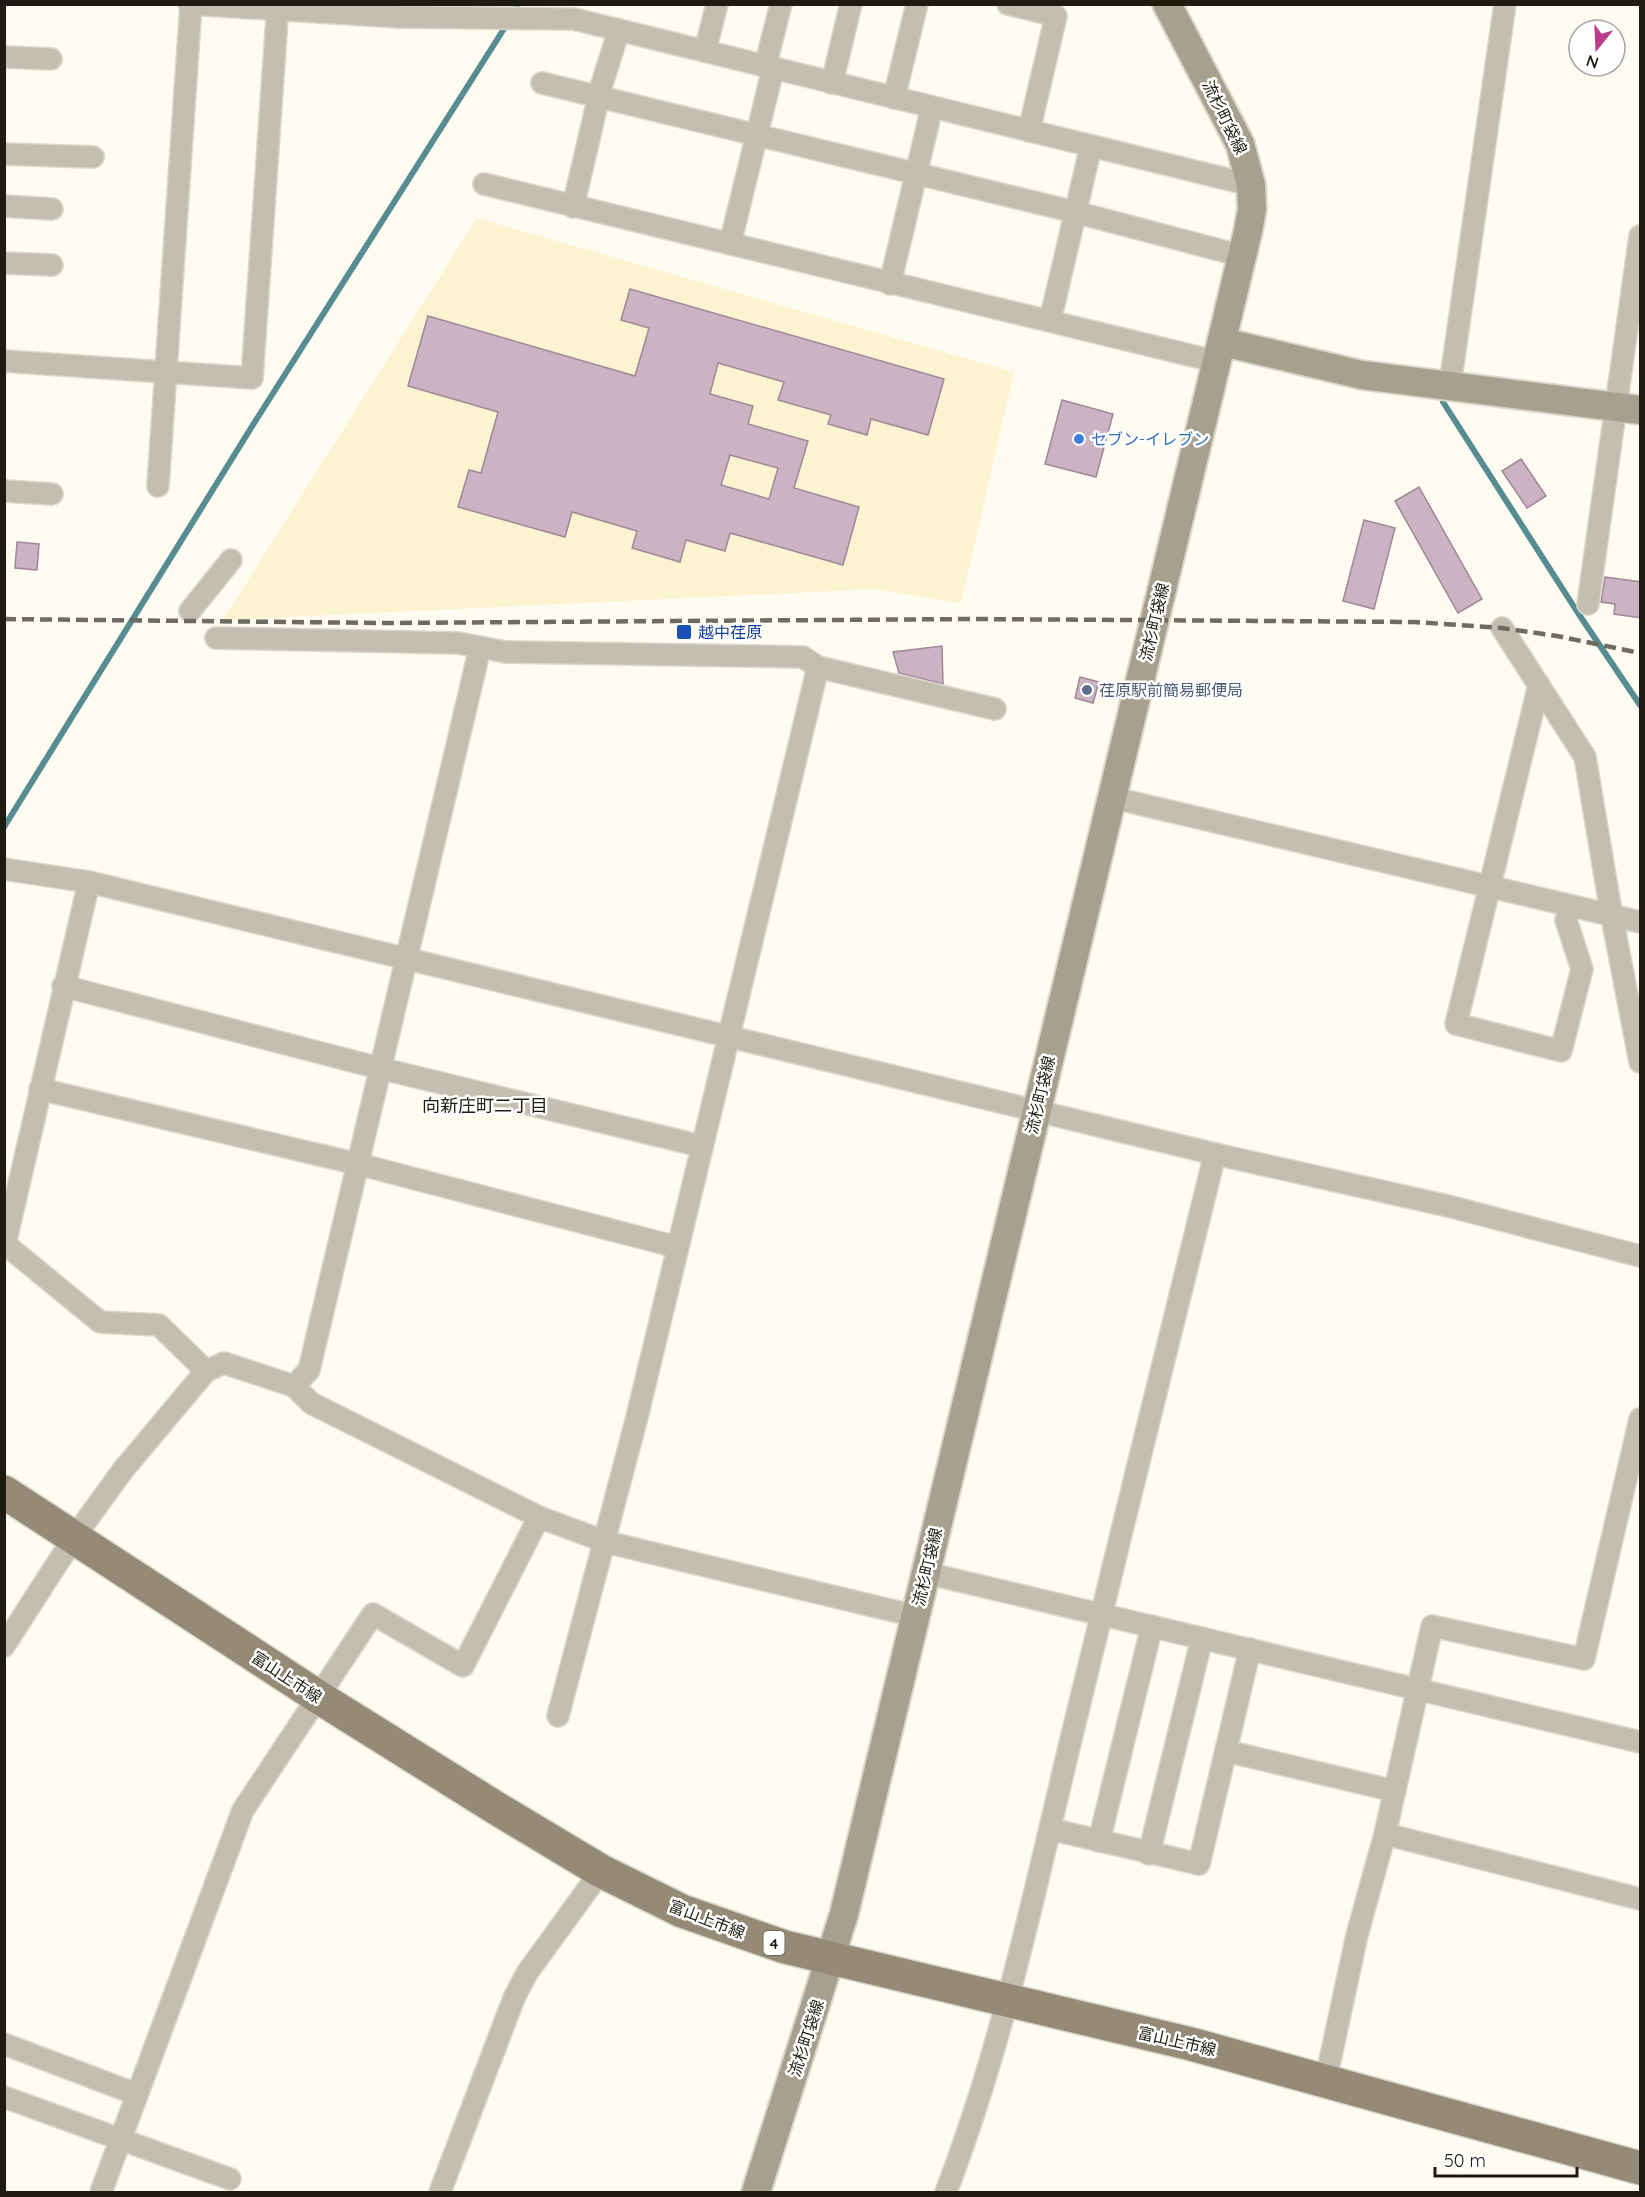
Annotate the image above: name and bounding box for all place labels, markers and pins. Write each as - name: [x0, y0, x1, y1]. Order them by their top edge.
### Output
- place label: セブン-イレブン: [1091, 429, 1209, 449]
- marker: セブン-イレブン: [1072, 432, 1086, 446]
- place label: 越中荏原: [698, 622, 762, 642]
- marker: 越中荏原: [675, 623, 693, 641]
- place label: 荏原駅前簡易郵便局: [1099, 680, 1243, 700]
- marker: 荏原駅前簡易郵便局: [1080, 683, 1094, 697]

